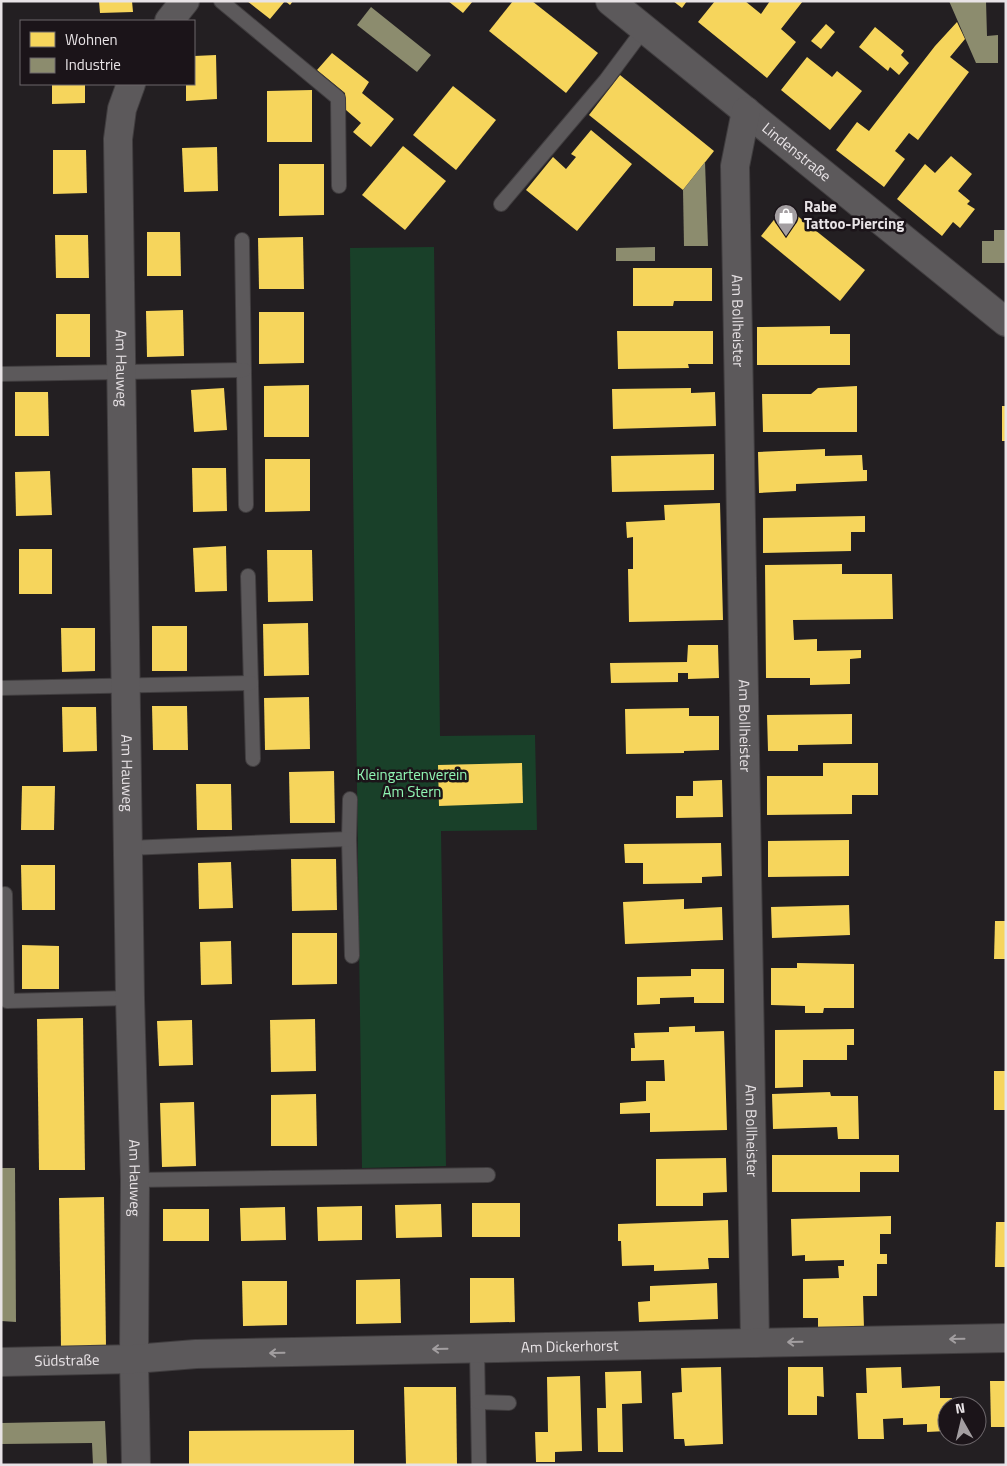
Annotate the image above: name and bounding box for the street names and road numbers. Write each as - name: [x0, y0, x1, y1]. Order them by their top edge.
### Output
- street label: Lindenstraße: [757, 117, 836, 187]
- street label: Am Bollheister: [726, 274, 750, 368]
- street label: Am Hauweg: [110, 329, 134, 407]
- street label: Am Bollheister: [733, 679, 757, 772]
- street label: Am Hauweg: [115, 734, 139, 812]
- street label: Am Bollheister: [740, 1084, 764, 1177]
- street label: Am Hauweg: [123, 1139, 147, 1217]
- street label: Am Dickerhorst: [521, 1334, 619, 1359]
- street label: Südstraße: [34, 1348, 100, 1372]

